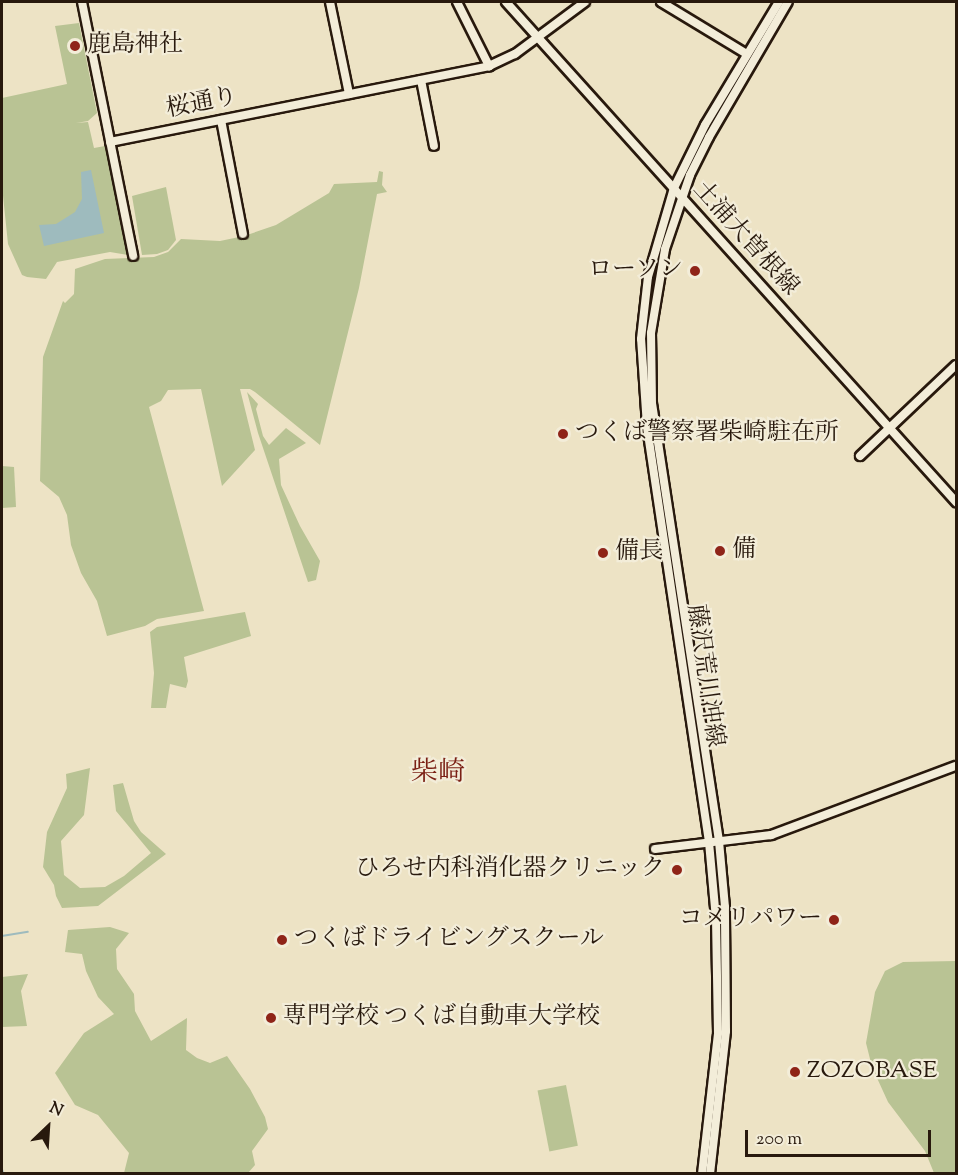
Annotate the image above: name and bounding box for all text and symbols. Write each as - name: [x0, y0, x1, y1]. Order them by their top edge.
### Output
- place label: 鹿島神社: [87, 32, 183, 60]
- marker: 鹿島神社: [68, 39, 82, 53]
- street label: 桜通り: [164, 83, 240, 125]
- street label: 土浦大曽根線: [686, 176, 804, 302]
- place label: ローソン: [587, 257, 683, 285]
- marker: ローソン: [688, 264, 702, 278]
- place label: つくば警察署柴崎駐在所: [575, 420, 839, 448]
- marker: つくば警察署柴崎駐在所: [556, 427, 570, 441]
- place label: 備: [732, 537, 756, 565]
- place label: 備長: [615, 539, 663, 567]
- marker: 備: [713, 544, 727, 558]
- marker: 備長: [596, 546, 610, 560]
- street label: 藤沢荒川沖線: [680, 603, 728, 749]
- district label: 柴崎: [411, 758, 465, 790]
- place label: ひろせ内科消化器クリニック: [353, 856, 665, 884]
- marker: ひろせ内科消化器クリニック: [670, 863, 684, 877]
- place label: コメリパワー: [678, 906, 822, 934]
- marker: コメリパワー: [827, 913, 841, 927]
- place label: つくばドライビングスクール: [294, 926, 606, 954]
- marker: つくばドライビングスクール: [275, 933, 289, 947]
- place label: 専門学校 つくば自動車大学校: [283, 1004, 600, 1032]
- marker: 専門学校 つくば自動車大学校: [264, 1011, 278, 1025]
- place label: ZOZOBASE: [807, 1058, 937, 1086]
- marker: ZOZOBASE: [788, 1065, 802, 1079]
- north arrow: [18, 1097, 78, 1157]
- text: N: [45, 1097, 66, 1123]
- scale bar: [748, 1118, 934, 1156]
- text: 200 m: [756, 1127, 802, 1153]

